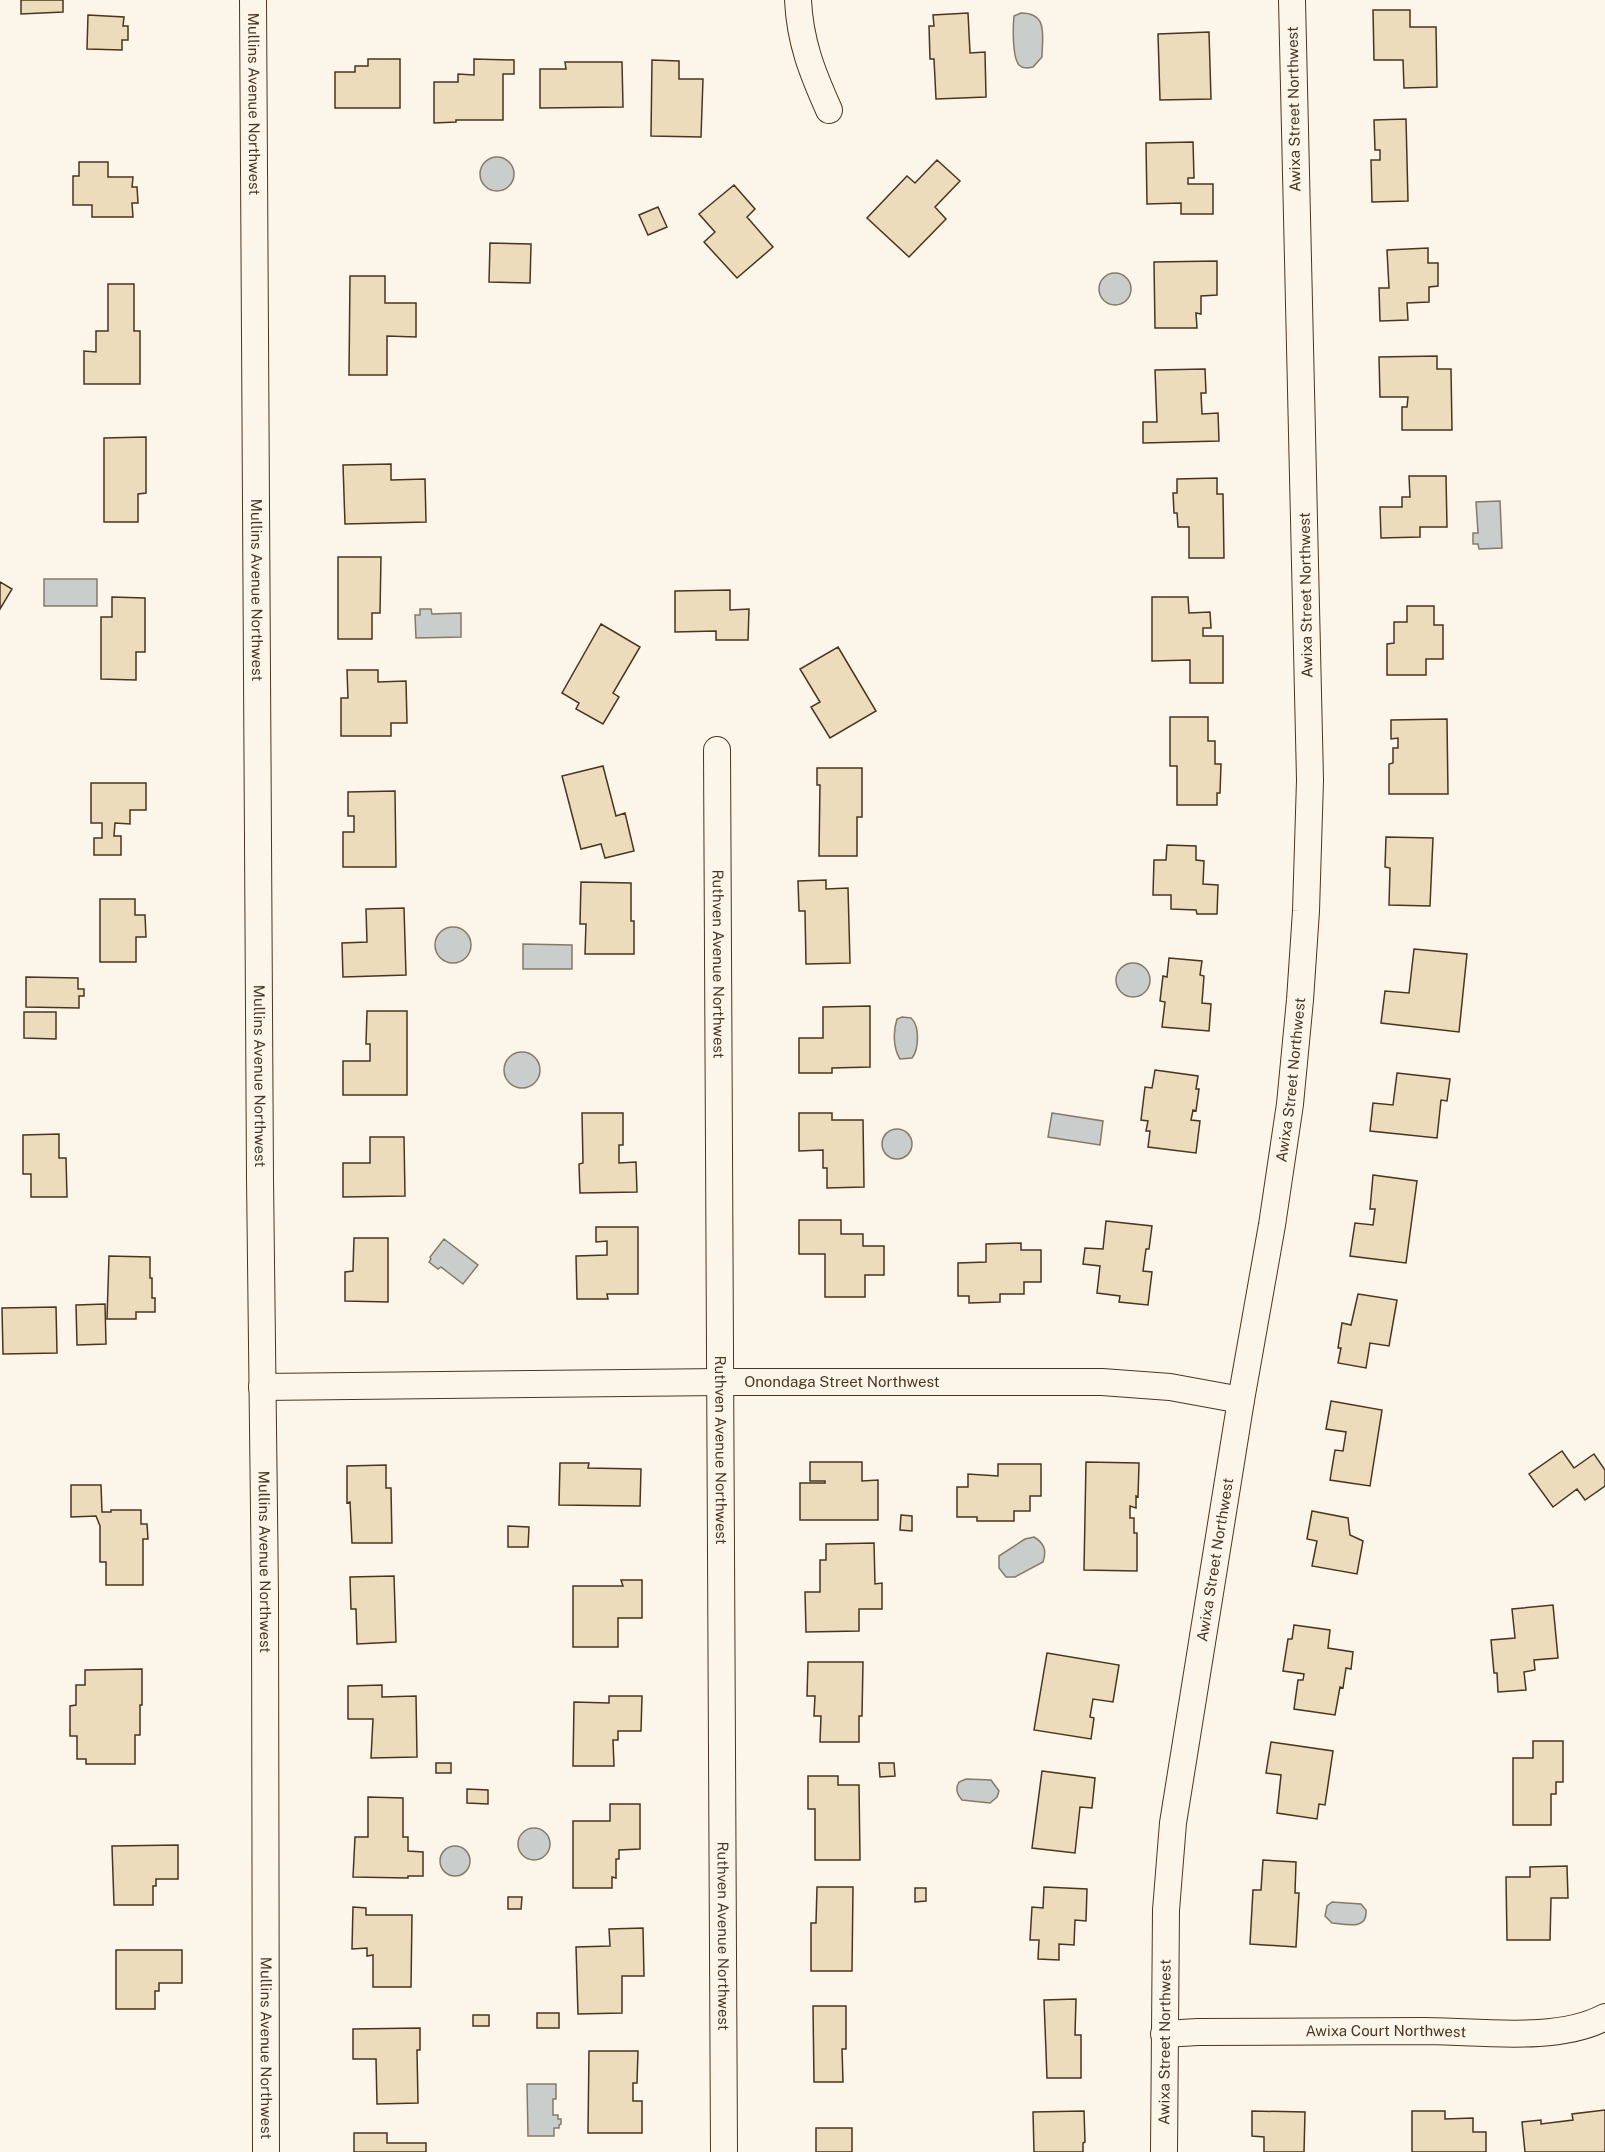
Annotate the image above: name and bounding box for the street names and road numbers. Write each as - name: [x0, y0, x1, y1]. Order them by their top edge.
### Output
- street label: Mullins Avenue Northwest: [245, 13, 263, 195]
- street label: Awixa Street Northwest: [1284, 26, 1303, 192]
- street label: Mullins Avenue Northwest: [248, 499, 266, 681]
- street label: Awixa Street Northwest: [1296, 512, 1315, 678]
- street label: Ruthven Avenue Northwest: [710, 869, 728, 1059]
- street label: Mullins Avenue Northwest: [251, 985, 269, 1167]
- street label: Awixa Street Northwest: [1272, 996, 1308, 1163]
- street label: Ruthven Avenue Northwest: [712, 1355, 730, 1545]
- street label: Onondaga Street Northwest: [744, 1373, 940, 1390]
- street label: Mullins Avenue Northwest: [256, 1471, 274, 1653]
- street label: Awixa Street Northwest: [1193, 1476, 1236, 1643]
- street label: Ruthven Avenue Northwest: [714, 1841, 732, 2031]
- street label: Mullins Avenue Northwest: [258, 1957, 275, 2139]
- street label: Awixa Street Northwest: [1155, 1959, 1174, 2125]
- street label: Awixa Court Northwest: [1305, 2022, 1467, 2040]

